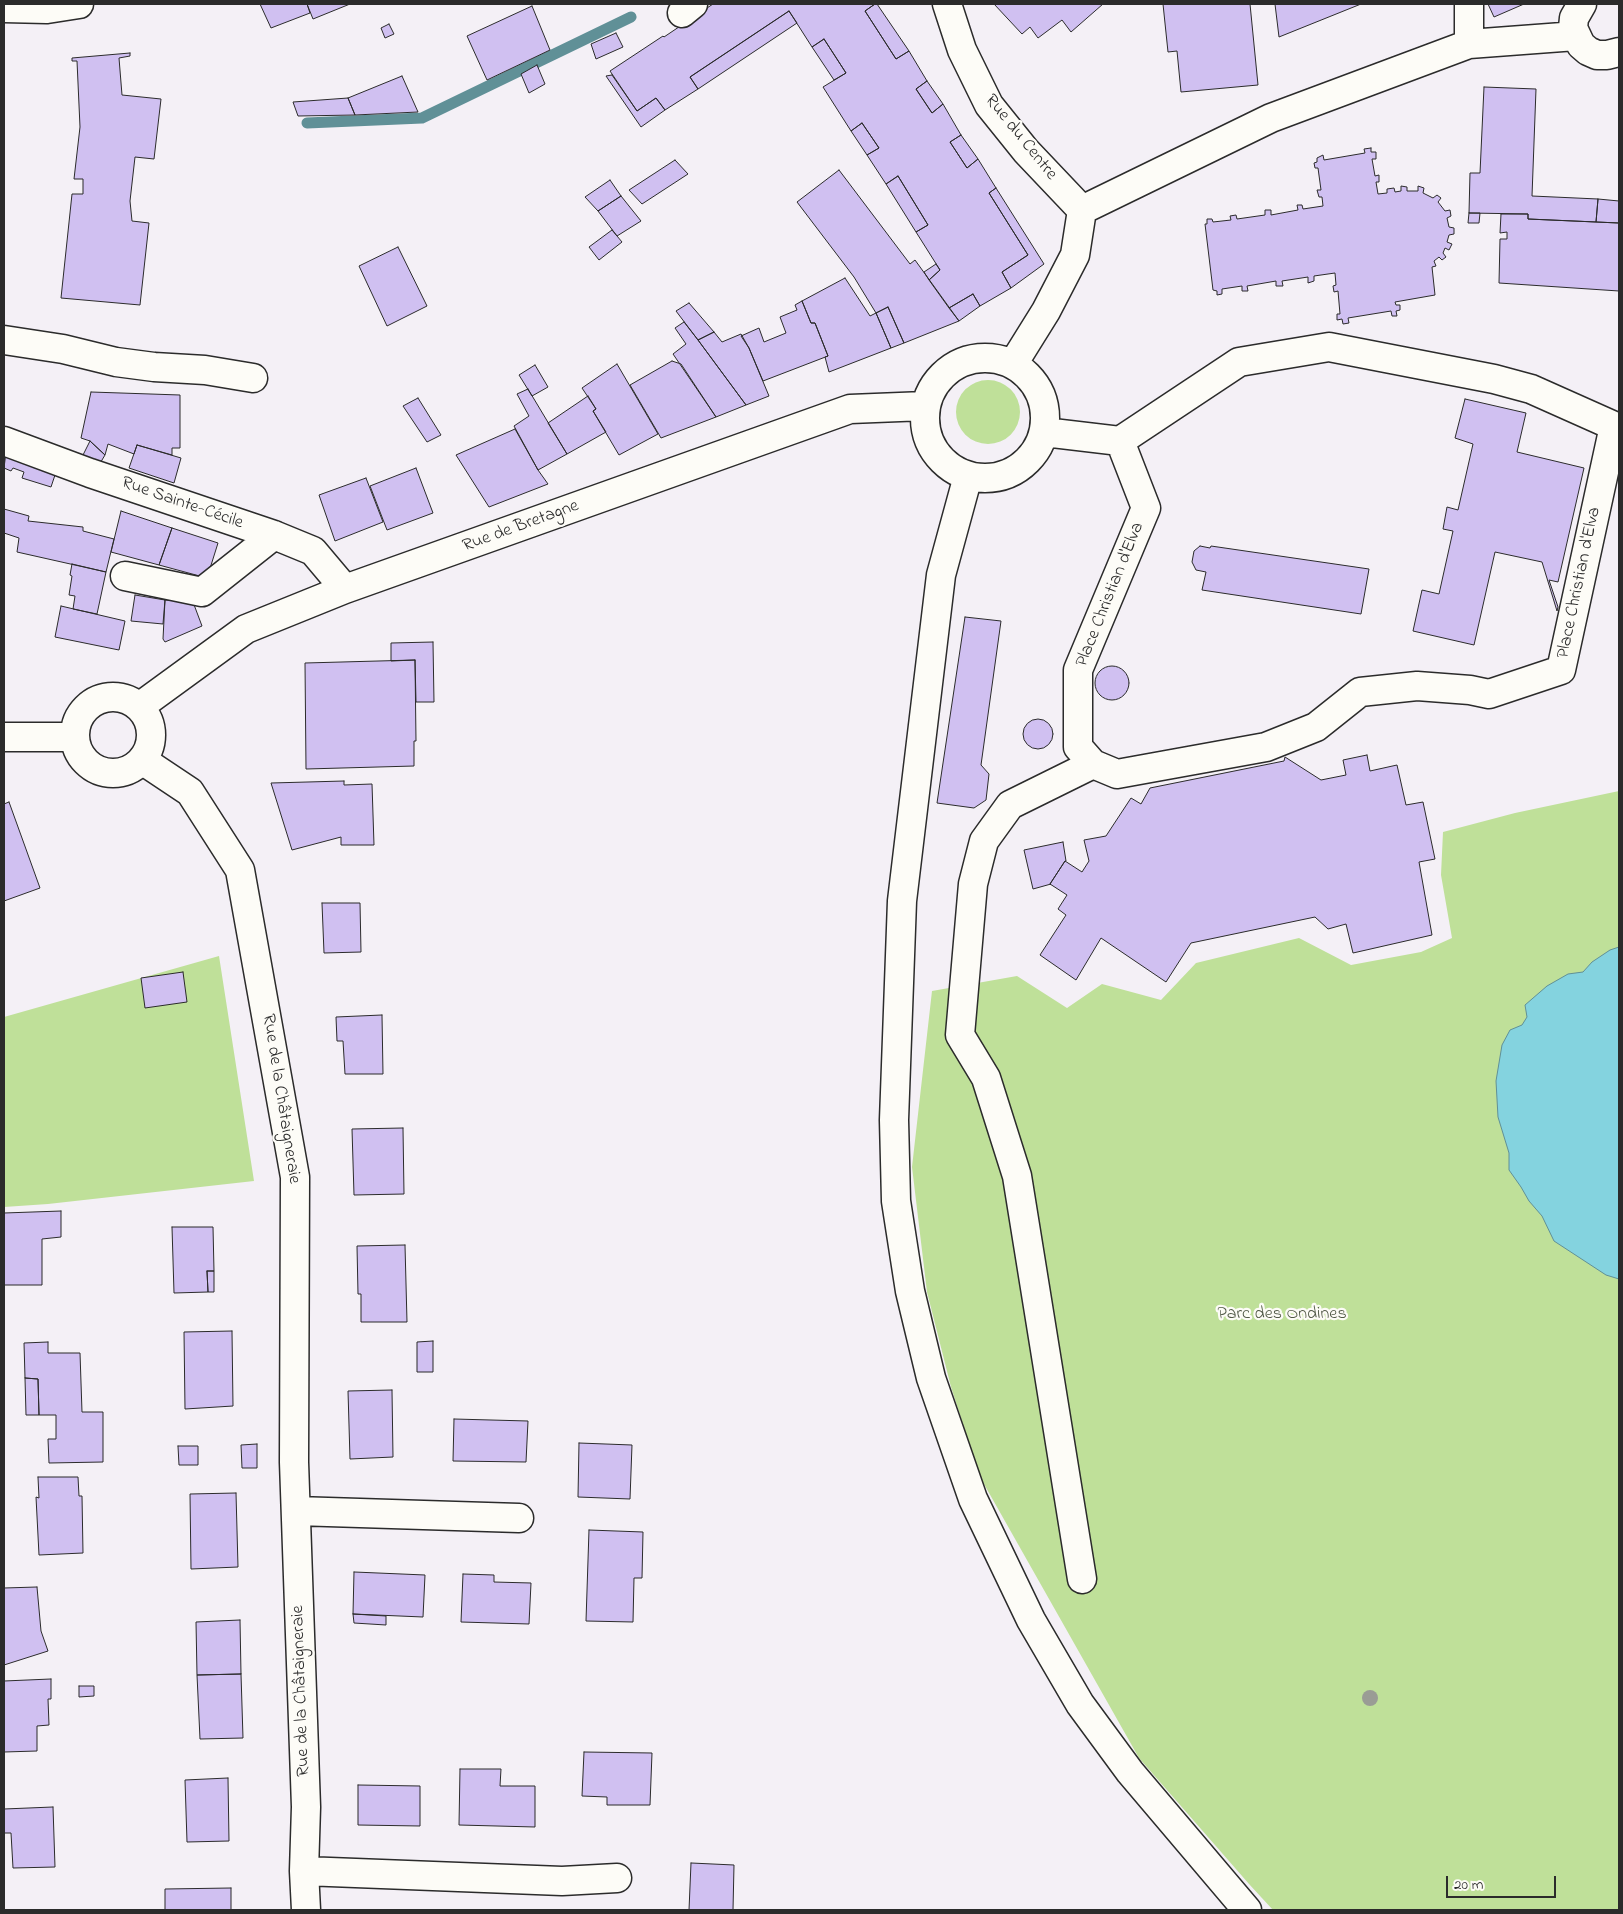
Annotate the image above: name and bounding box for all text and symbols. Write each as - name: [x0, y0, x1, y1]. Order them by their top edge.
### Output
- street label: Rue du Centre: [979, 91, 1061, 185]
- street label: Rue Sainte-Cécile: [118, 473, 246, 535]
- street label: Rue de Bretagne: [460, 496, 582, 558]
- street label: Place Christian d'Elva: [1553, 505, 1607, 661]
- street label: Place Christian d'Elva: [1072, 520, 1150, 670]
- street label: Rue de la Châtaigneraie: [256, 1013, 304, 1185]
- park label: Parc des Ondines: [1217, 1304, 1347, 1326]
- street label: Rue de la Châtaigneraie: [288, 1605, 316, 1777]
- scale bar: [1448, 1866, 1558, 1898]
- text: 20 m: [1454, 1874, 1483, 1896]

